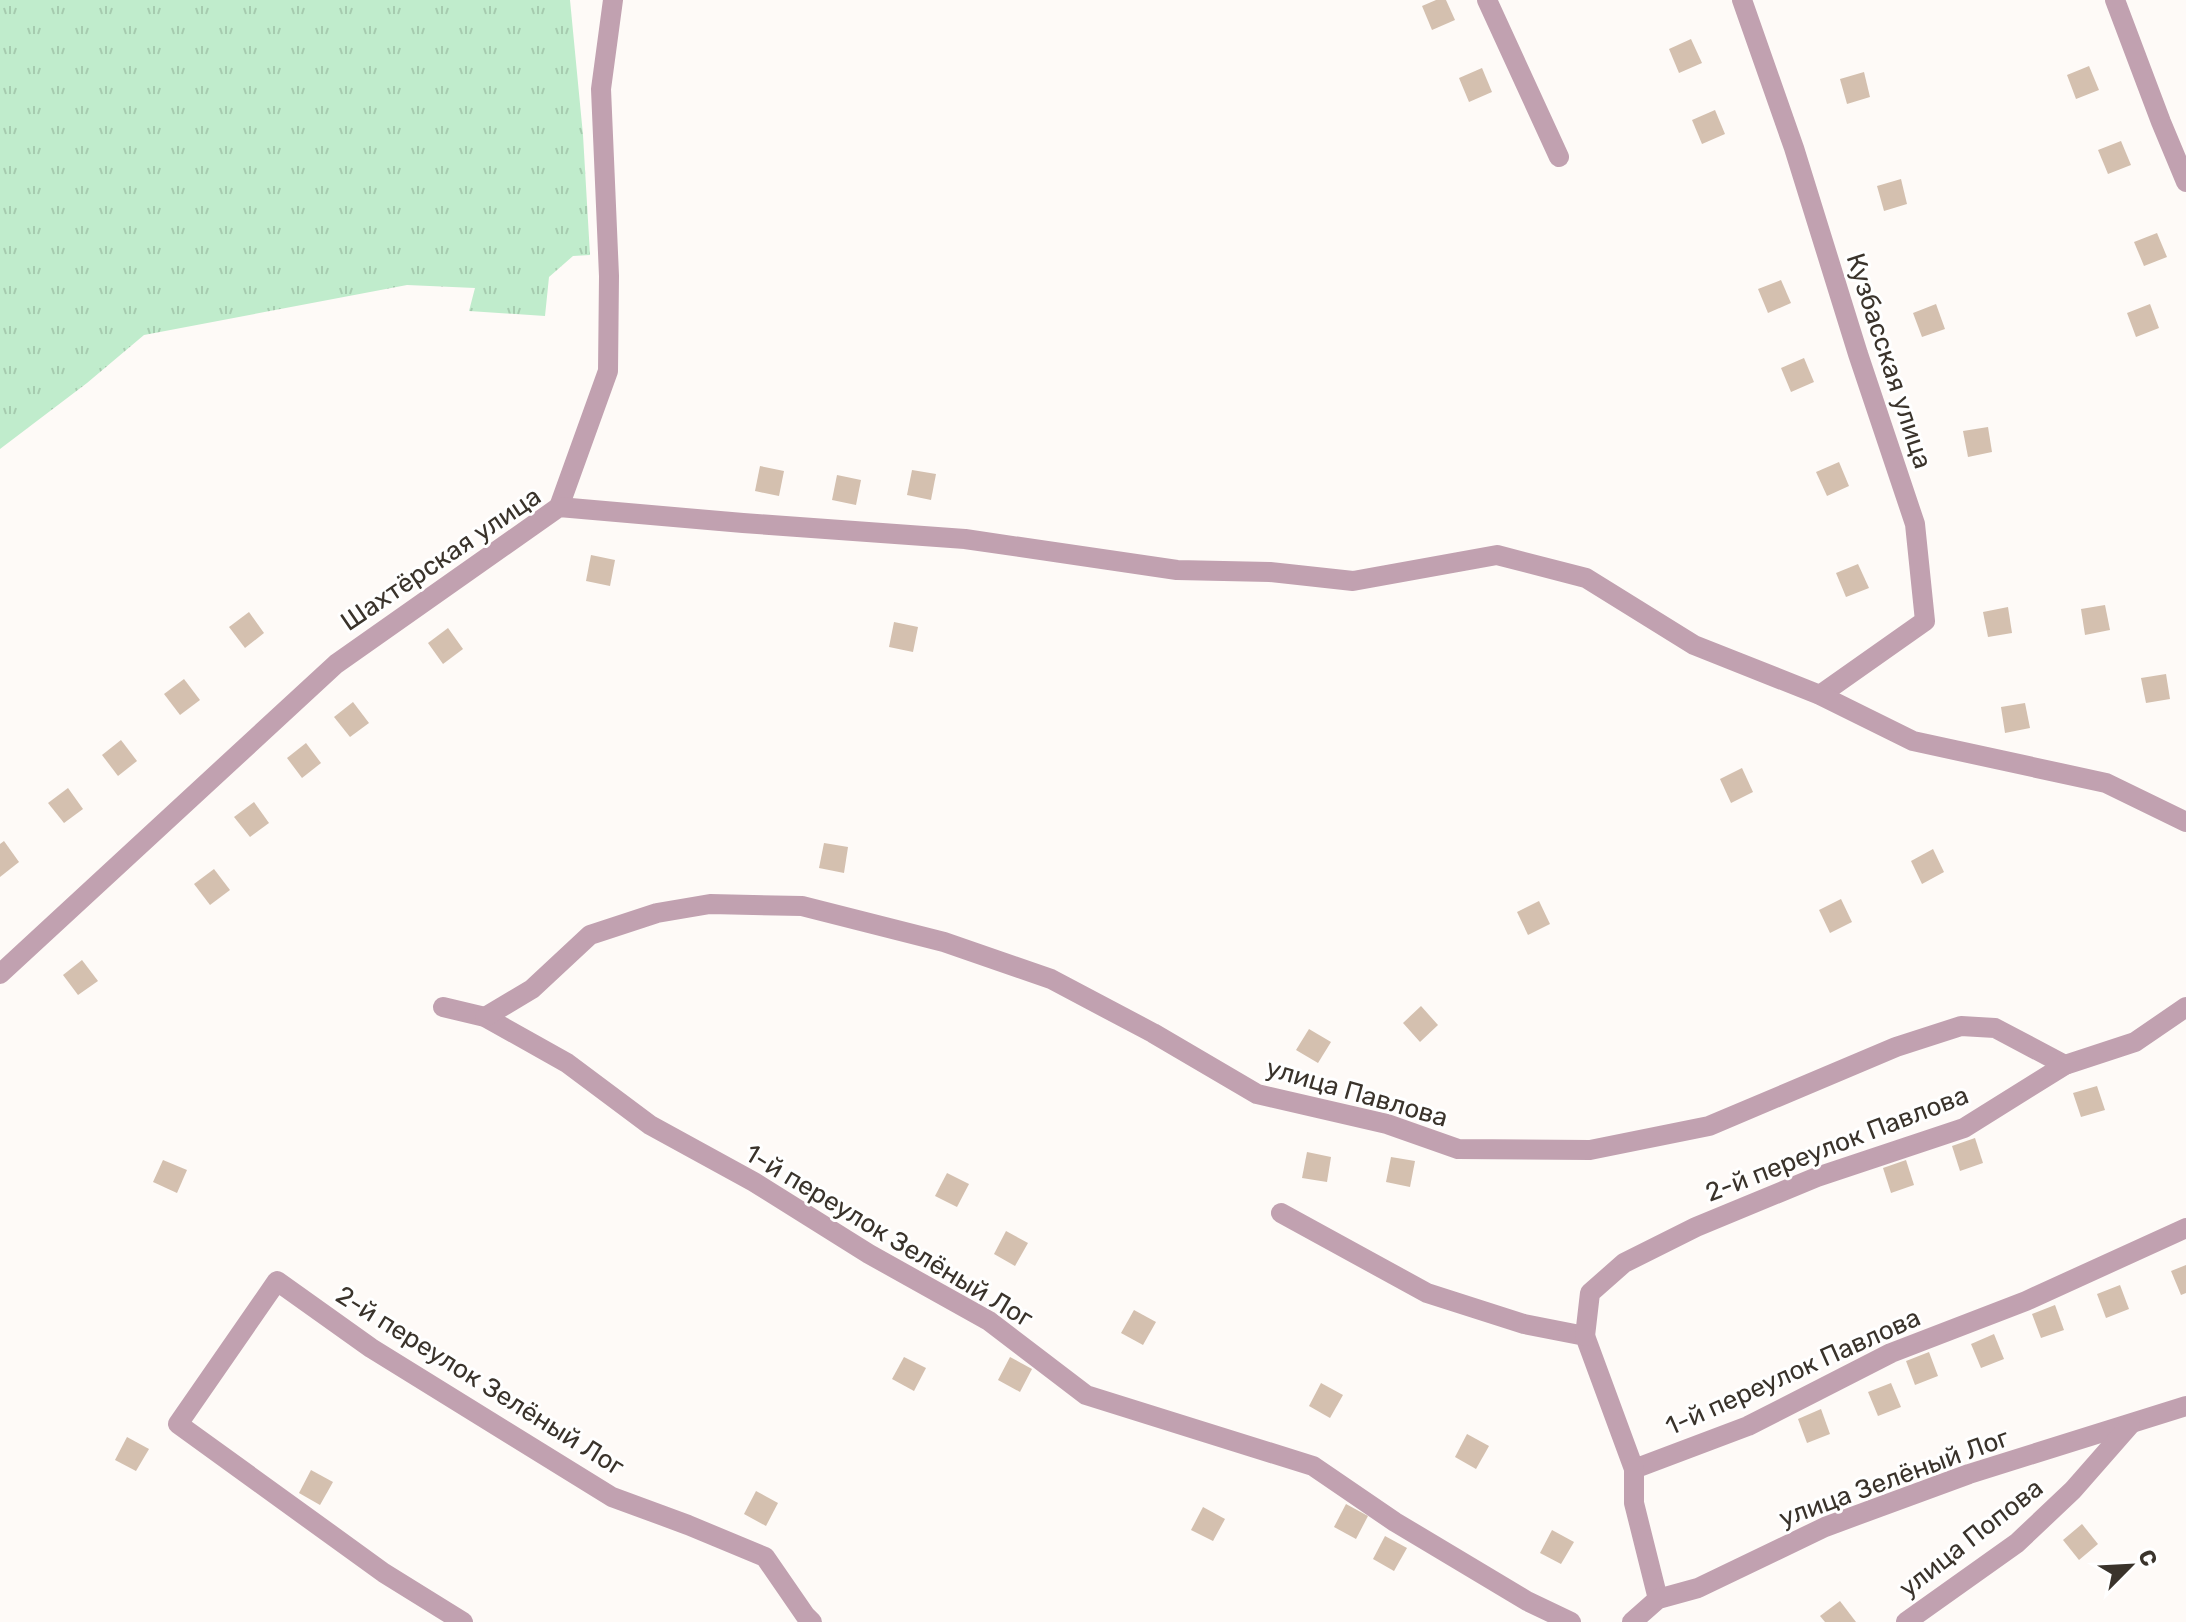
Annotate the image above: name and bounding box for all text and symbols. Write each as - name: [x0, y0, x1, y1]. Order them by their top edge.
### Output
- street label: Кузбасская улица: [1840, 249, 1938, 473]
- street label: Шахтёрская улица: [335, 481, 547, 637]
- street label: улица Павлова: [1263, 1052, 1451, 1134]
- street label: 2-й переулок Павлова: [1701, 1080, 1973, 1208]
- street label: 1-й переулок Зелёный Лог: [739, 1138, 1039, 1334]
- street label: 2-й переулок Зелёный Лог: [330, 1279, 630, 1483]
- street label: 1-й переулок Павлова: [1661, 1302, 1925, 1442]
- street label: улица Зелёный Лог: [1775, 1422, 2013, 1534]
- street label: улица Попова: [1893, 1472, 2049, 1604]
- north arrow: [2090, 1526, 2170, 1606]
- text: С: [2132, 1546, 2163, 1571]

